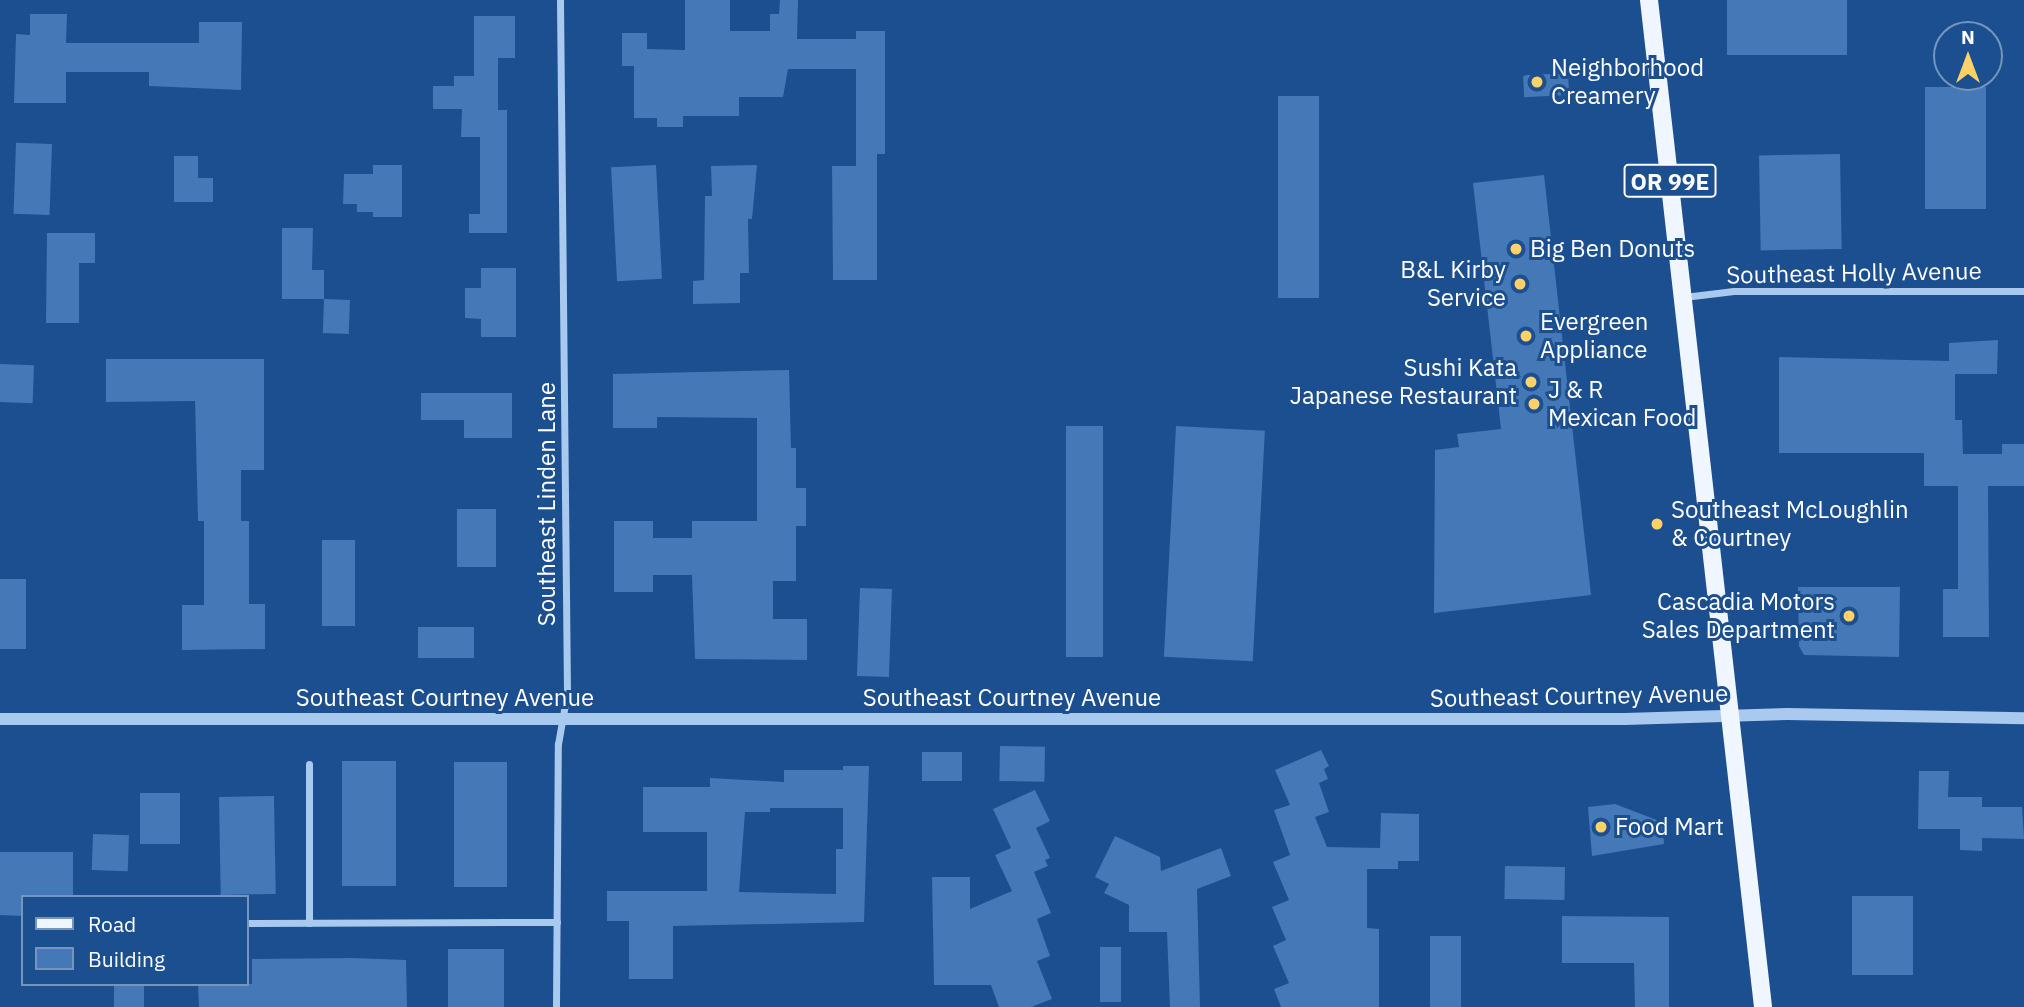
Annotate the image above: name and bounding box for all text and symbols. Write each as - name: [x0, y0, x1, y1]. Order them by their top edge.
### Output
- north arrow: [1933, 21, 2003, 91]
- text: N: [1961, 25, 1975, 49]
- place label: Neighborhood Creamery: [1551, 54, 1704, 110]
- marker: Neighborhood Creamery: [1529, 74, 1545, 90]
- road number: OR 99E: [1623, 162, 1717, 200]
- place label: Big Ben Donuts: [1530, 235, 1695, 263]
- marker: Big Ben Donuts: [1508, 241, 1524, 257]
- place label: B&L Kirby Service: [1400, 256, 1506, 312]
- street label: Southeast Holly Avenue: [1726, 256, 1982, 290]
- marker: B&L Kirby Service: [1512, 276, 1528, 292]
- place label: Evergreen Appliance: [1540, 308, 1648, 364]
- marker: Evergreen Appliance: [1518, 328, 1534, 344]
- place label: Sushi Kata Japanese Restaurant: [1290, 354, 1517, 410]
- marker: Sushi Kata Japanese Restaurant: [1523, 374, 1539, 390]
- place label: J & R Mexican Food: [1548, 376, 1696, 432]
- street label: Southeast Linden Lane: [533, 382, 561, 626]
- marker: J & R Mexican Food: [1526, 396, 1542, 412]
- place label: Southeast McLoughlin & Courtney: [1671, 496, 1909, 552]
- marker: Southeast McLoughlin & Courtney: [1649, 516, 1665, 532]
- place label: Cascadia Motors Sales Department: [1642, 588, 1835, 644]
- marker: Cascadia Motors Sales Department: [1841, 608, 1857, 624]
- street label: Southeast Courtney Avenue: [1430, 679, 1728, 713]
- street label: Southeast Courtney Avenue: [296, 684, 594, 712]
- street label: Southeast Courtney Avenue: [863, 684, 1161, 712]
- place label: Food Mart: [1615, 813, 1724, 841]
- marker: Food Mart: [1593, 819, 1609, 835]
- legend: [21, 895, 248, 986]
- text: Road: [88, 910, 136, 938]
- text: Building: [88, 945, 165, 973]

